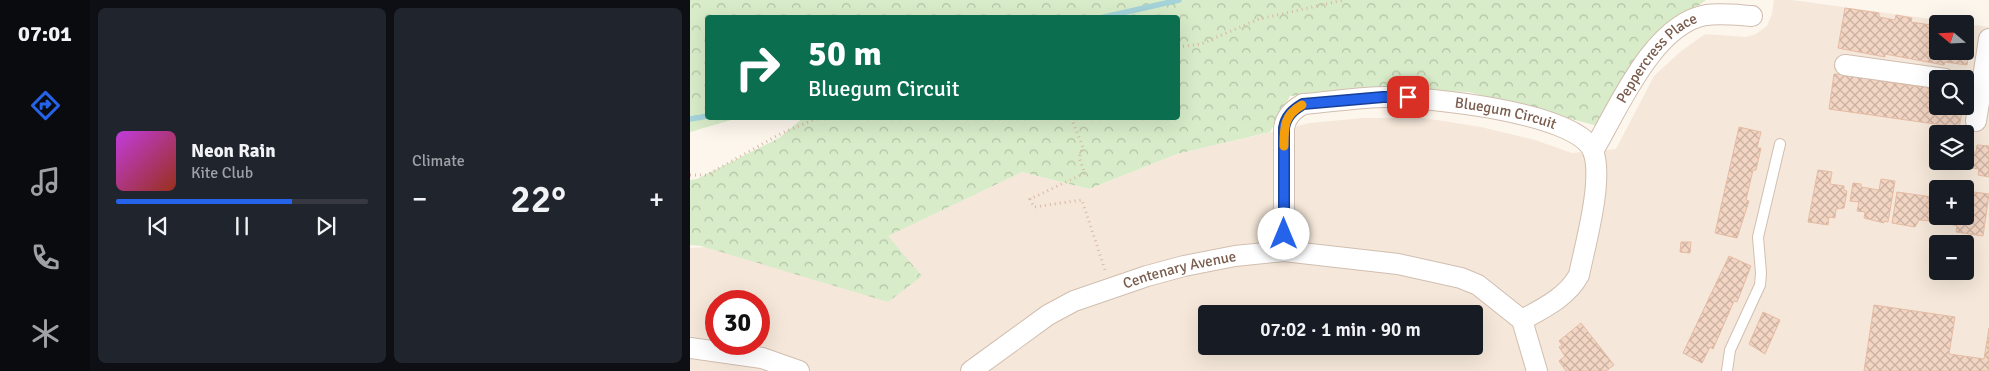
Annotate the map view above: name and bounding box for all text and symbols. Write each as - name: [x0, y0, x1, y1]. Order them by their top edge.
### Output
- street label: Peppercress Place: [1612, 9, 1700, 106]
- north arrow: [1929, 15, 1974, 60]
- map controls: [1929, 15, 1974, 280]
- text: 07:01: [18, 20, 72, 47]
- text: 50 m: [808, 32, 882, 75]
- icon: right: [725, 35, 790, 100]
- button: search: [1929, 70, 1974, 115]
- text: Bluegum Circuit: [808, 75, 959, 102]
- pin: [1387, 76, 1429, 118]
- icon: arrive: [1394, 83, 1422, 111]
- icon: directions: [28, 88, 63, 123]
- street label: Bluegum Circuit: [1454, 94, 1559, 133]
- button: layers: [1929, 125, 1974, 170]
- text: Neon Rain: [191, 139, 276, 163]
- text: Climate: [412, 151, 465, 171]
- text: Kite Club: [191, 163, 253, 183]
- icon: music: [28, 164, 63, 199]
- text: 22°: [510, 176, 566, 223]
- button: +: [1929, 180, 1974, 225]
- text: −: [412, 182, 427, 216]
- text: +: [649, 182, 664, 216]
- position arrow: [1257, 207, 1309, 259]
- icon: previous: [144, 212, 172, 240]
- icon: pause: [228, 212, 256, 240]
- icon: next: [312, 212, 340, 240]
- button: −: [1929, 235, 1974, 280]
- icon: phone: [28, 240, 63, 275]
- street label: Centenary Avenue: [1120, 247, 1238, 293]
- speed limit sign: 30: [705, 290, 770, 355]
- icon: climate: [28, 316, 63, 351]
- text: 07:02 · 1 min · 90 m: [1260, 318, 1421, 342]

